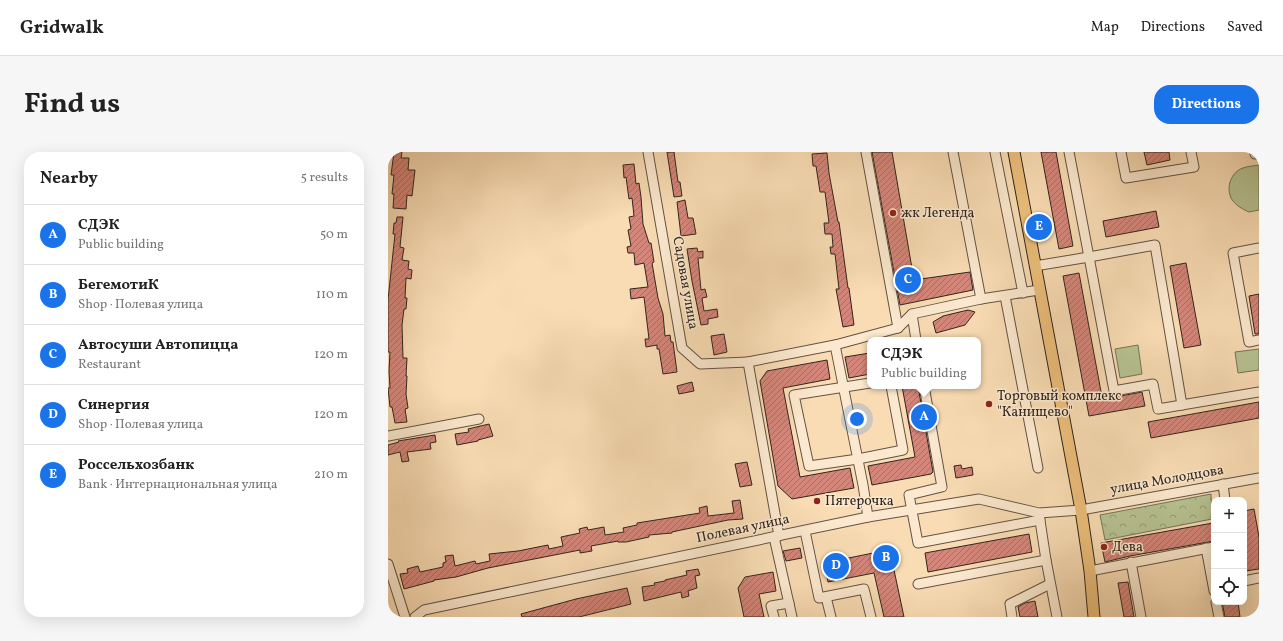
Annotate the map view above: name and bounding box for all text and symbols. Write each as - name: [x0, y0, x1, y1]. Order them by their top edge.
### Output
- text: Gridwalk: [20, 15, 104, 41]
- text: Map: [1091, 18, 1119, 37]
- text: Directions: [1141, 18, 1205, 37]
- text: Saved: [1227, 18, 1263, 37]
- text: Find us: [24, 85, 120, 124]
- button: Directions: [1154, 85, 1259, 124]
- text: Nearby: [40, 167, 98, 190]
- text: 5 results: [301, 169, 348, 187]
- place label: жк Легенда: [901, 204, 975, 223]
- marker: жк Легенда: [888, 208, 898, 218]
- pin: E: [1026, 212, 1052, 242]
- text: СДЭК: [78, 215, 119, 236]
- text: A: [48, 226, 58, 244]
- text: 50 m: [320, 226, 348, 244]
- street label: Садовая улица: [667, 235, 703, 331]
- text: Public building: [78, 236, 164, 254]
- pin: C: [895, 265, 921, 295]
- text: БегемотиК: [78, 275, 159, 296]
- text: B: [49, 286, 57, 304]
- text: 110 m: [316, 286, 348, 304]
- text: Shop · Полевая улица: [78, 296, 203, 314]
- text: Автосуши Автопицца: [78, 335, 238, 356]
- popup: [867, 337, 981, 389]
- text: СДЭК: [881, 344, 922, 365]
- text: C: [49, 346, 57, 364]
- text: 120 m: [314, 346, 348, 364]
- text: Restaurant: [78, 356, 141, 374]
- text: Public building: [881, 365, 967, 383]
- place label: Торговый комплекс "Канищево": [997, 387, 1121, 422]
- text: Синергия: [78, 395, 150, 416]
- marker: Торговый комплекс "Канищево": [984, 399, 994, 409]
- pin: A: [911, 402, 937, 432]
- text: D: [48, 406, 58, 424]
- text: 120 m: [314, 406, 348, 424]
- your location: [847, 409, 867, 429]
- text: Shop · Полевая улица: [78, 416, 203, 434]
- text: Россельхозбанк: [78, 455, 194, 476]
- street label: улица Молодцова: [1109, 461, 1225, 499]
- text: E: [49, 466, 57, 484]
- text: 210 m: [314, 466, 348, 484]
- text: Bank · Интернациональная улица: [78, 476, 278, 494]
- place label: Пятерочка: [825, 492, 894, 511]
- marker: Пятерочка: [812, 496, 822, 506]
- map controls: [1211, 497, 1247, 605]
- button: +: [1211, 497, 1247, 533]
- street label: Полевая улица: [695, 510, 791, 548]
- button: −: [1211, 533, 1247, 569]
- place label: Дева: [1112, 538, 1143, 557]
- marker: Дева: [1099, 542, 1109, 552]
- pin: B: [873, 543, 899, 573]
- pin: D: [823, 551, 849, 581]
- button: locate: [1211, 569, 1247, 605]

